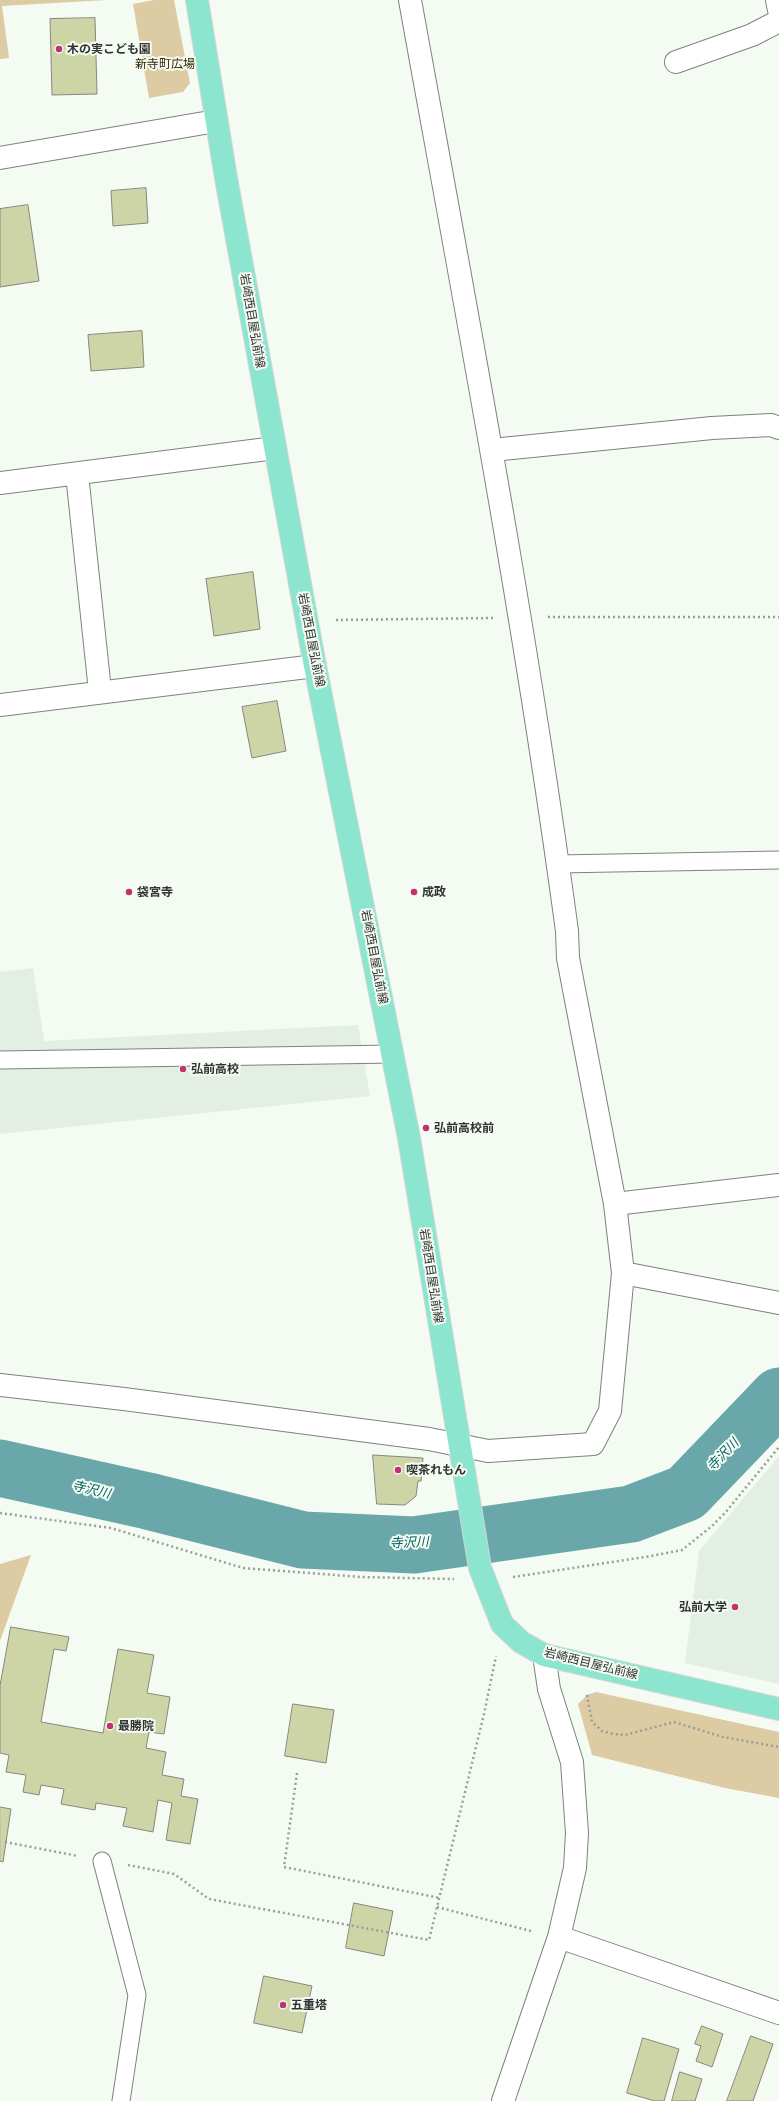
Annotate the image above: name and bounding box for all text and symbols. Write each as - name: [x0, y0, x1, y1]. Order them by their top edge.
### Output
- place label: 木の実こども園: [67, 42, 151, 56]
- marker: 木の実こども園: [54, 44, 64, 54]
- park label: 新寺町広場: [135, 57, 195, 71]
- street label: 岩崎西目屋弘前線: [237, 272, 267, 370]
- street label: 岩崎西目屋弘前線: [295, 592, 327, 688]
- place label: 袋宮寺: [137, 885, 173, 899]
- place label: 成政: [422, 885, 446, 899]
- marker: 袋宮寺: [124, 887, 134, 897]
- marker: 成政: [409, 887, 419, 897]
- street label: 岩崎西目屋弘前線: [358, 909, 390, 1005]
- place label: 弘前高校: [191, 1062, 239, 1076]
- marker: 弘前高校: [178, 1064, 188, 1074]
- place label: 弘前高校前: [434, 1121, 494, 1135]
- marker: 弘前高校前: [421, 1123, 431, 1133]
- street label: 岩崎西目屋弘前線: [416, 1227, 446, 1325]
- water label: 寺沢川: [704, 1436, 742, 1474]
- place label: 喫茶れもん: [406, 1463, 466, 1477]
- marker: 喫茶れもん: [393, 1465, 403, 1475]
- water label: 寺沢川: [70, 1478, 112, 1502]
- water label: 寺沢川: [389, 1535, 429, 1551]
- place label: 弘前大学: [679, 1600, 727, 1614]
- marker: 弘前大学: [730, 1602, 740, 1612]
- street label: 岩崎西目屋弘前線: [543, 1645, 639, 1683]
- place label: 最勝院: [118, 1719, 154, 1733]
- marker: 最勝院: [105, 1721, 115, 1731]
- place label: 五重塔: [291, 1998, 327, 2012]
- marker: 五重塔: [278, 2000, 288, 2010]

